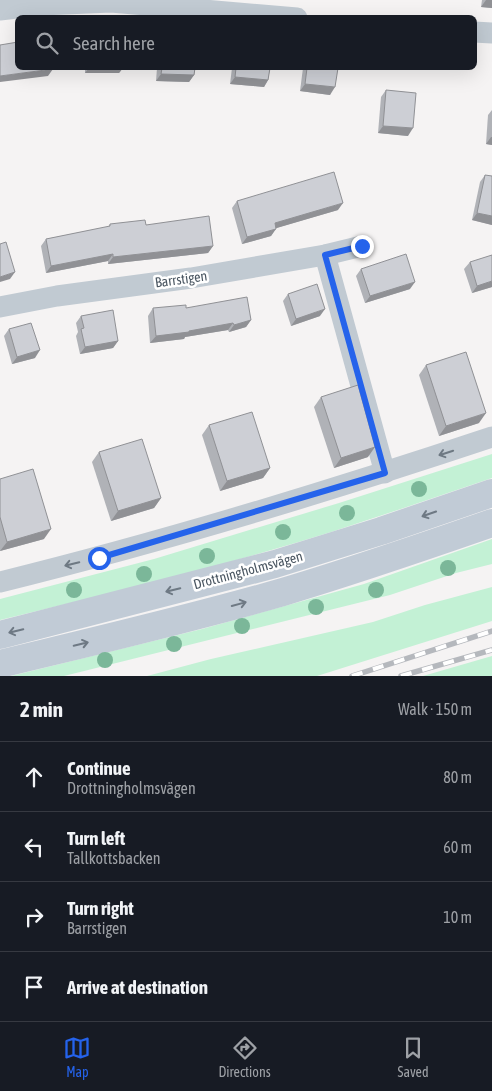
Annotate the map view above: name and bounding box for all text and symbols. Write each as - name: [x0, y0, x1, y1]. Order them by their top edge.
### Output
- search box: [15, 15, 477, 70]
- icon: search: [33, 29, 61, 57]
- text: Search here: [73, 32, 155, 54]
- route end: [351, 235, 374, 258]
- street label: Barrstigen: [154, 267, 208, 291]
- one-way arrow: [438, 448, 454, 458]
- one-way arrow: [422, 510, 438, 519]
- route start: [88, 547, 111, 570]
- street label: Drottningholmsvägen: [192, 548, 304, 592]
- one-way arrow: [65, 560, 81, 569]
- one-way arrow: [166, 586, 182, 595]
- one-way arrow: [230, 599, 246, 608]
- one-way arrow: [8, 627, 24, 636]
- one-way arrow: [73, 639, 89, 648]
- text: 2 min: [20, 697, 63, 721]
- text: Walk · 150 m: [398, 700, 472, 718]
- text: Continue: [67, 757, 131, 779]
- icon: ahead: [20, 763, 48, 791]
- text: 80 m: [443, 768, 472, 786]
- text: Drottningholmsvägen: [67, 779, 196, 797]
- text: Turn left: [67, 827, 125, 849]
- icon: left: [20, 833, 48, 861]
- text: 60 m: [443, 838, 472, 856]
- text: Tallkottsbacken: [67, 849, 161, 867]
- text: Turn right: [67, 897, 134, 919]
- icon: right: [20, 903, 48, 931]
- text: 10 m: [443, 908, 472, 926]
- text: Barrstigen: [67, 919, 127, 937]
- icon: arrive: [20, 973, 48, 1001]
- text: Arrive at destination: [67, 976, 208, 998]
- tab: Map: [63, 1034, 91, 1080]
- tab: Directions: [218, 1034, 271, 1080]
- tab: Saved: [398, 1034, 429, 1080]

